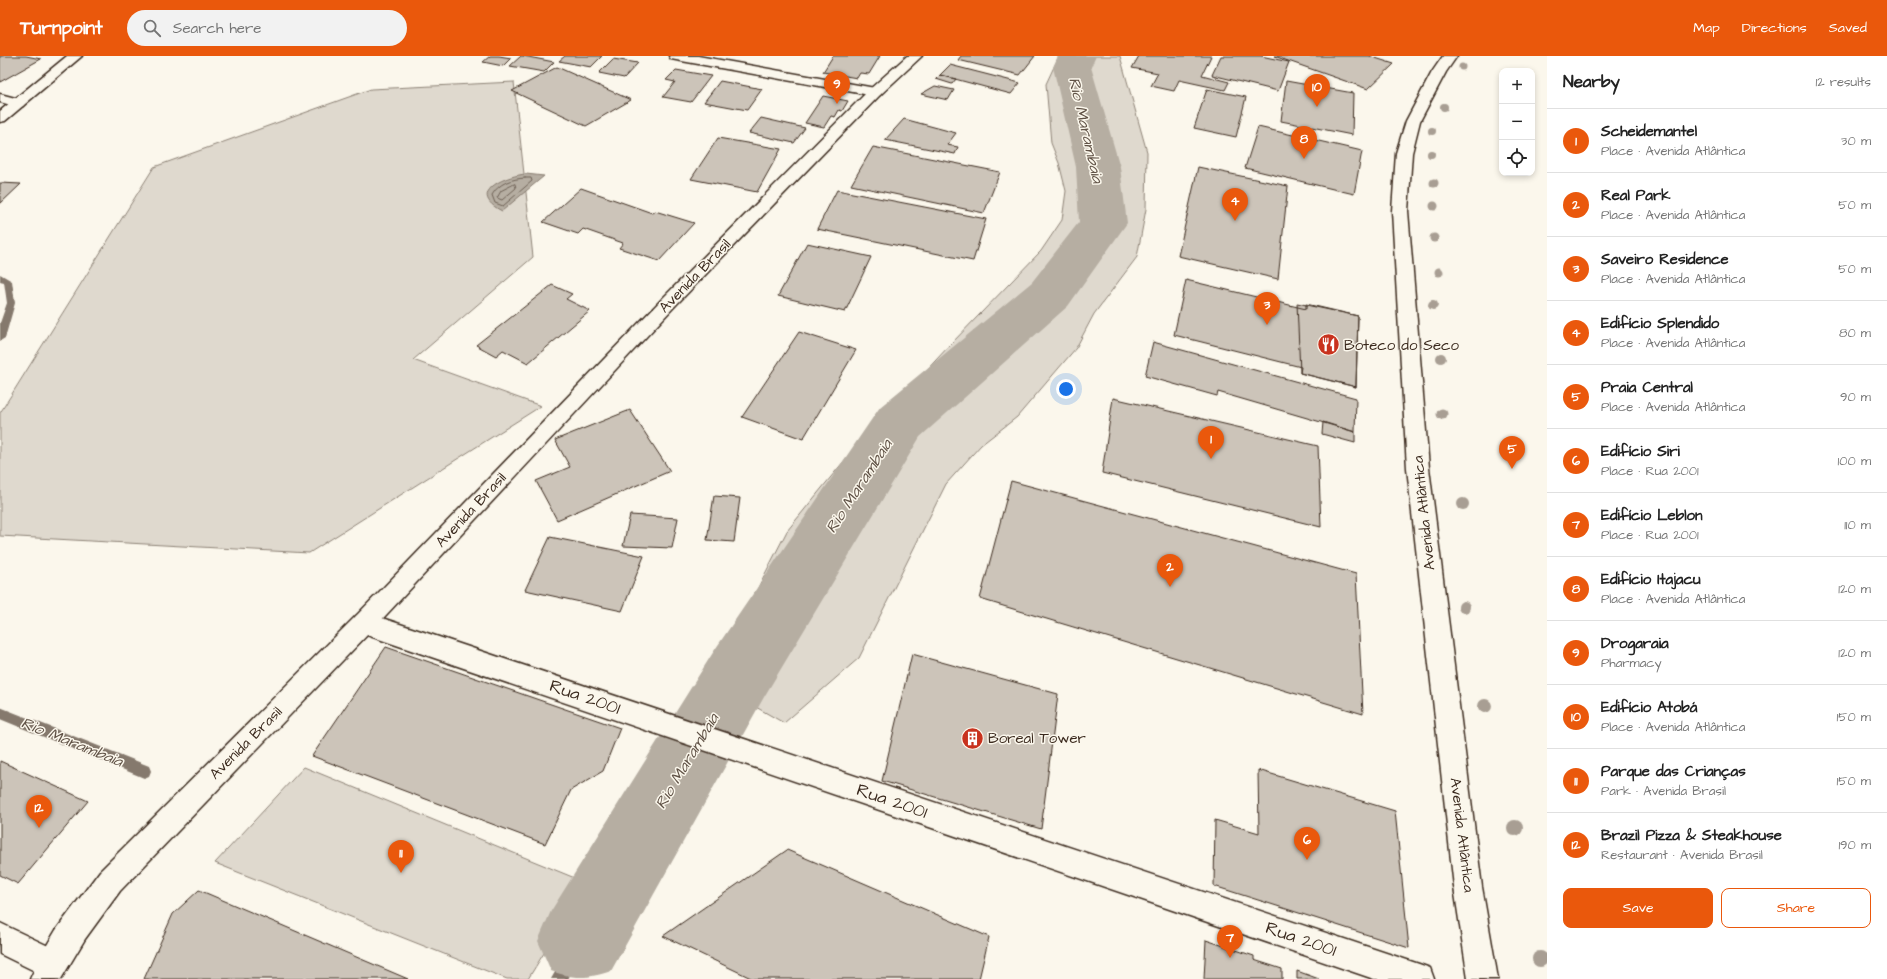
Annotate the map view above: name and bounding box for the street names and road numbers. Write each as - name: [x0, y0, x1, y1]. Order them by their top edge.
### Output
- street label: Avenida Brasil: [654, 234, 736, 318]
- street label: Avenida Atlântica: [1407, 454, 1440, 571]
- street label: Avenida Brasil: [431, 468, 511, 552]
- street label: Rua 2001: [546, 673, 624, 721]
- street label: Avenida Brasil: [205, 702, 287, 784]
- street label: Rua 2001: [853, 777, 931, 825]
- street label: Avenida Atlântica: [1445, 777, 1479, 894]
- street label: Rua 2001: [1262, 915, 1340, 963]

